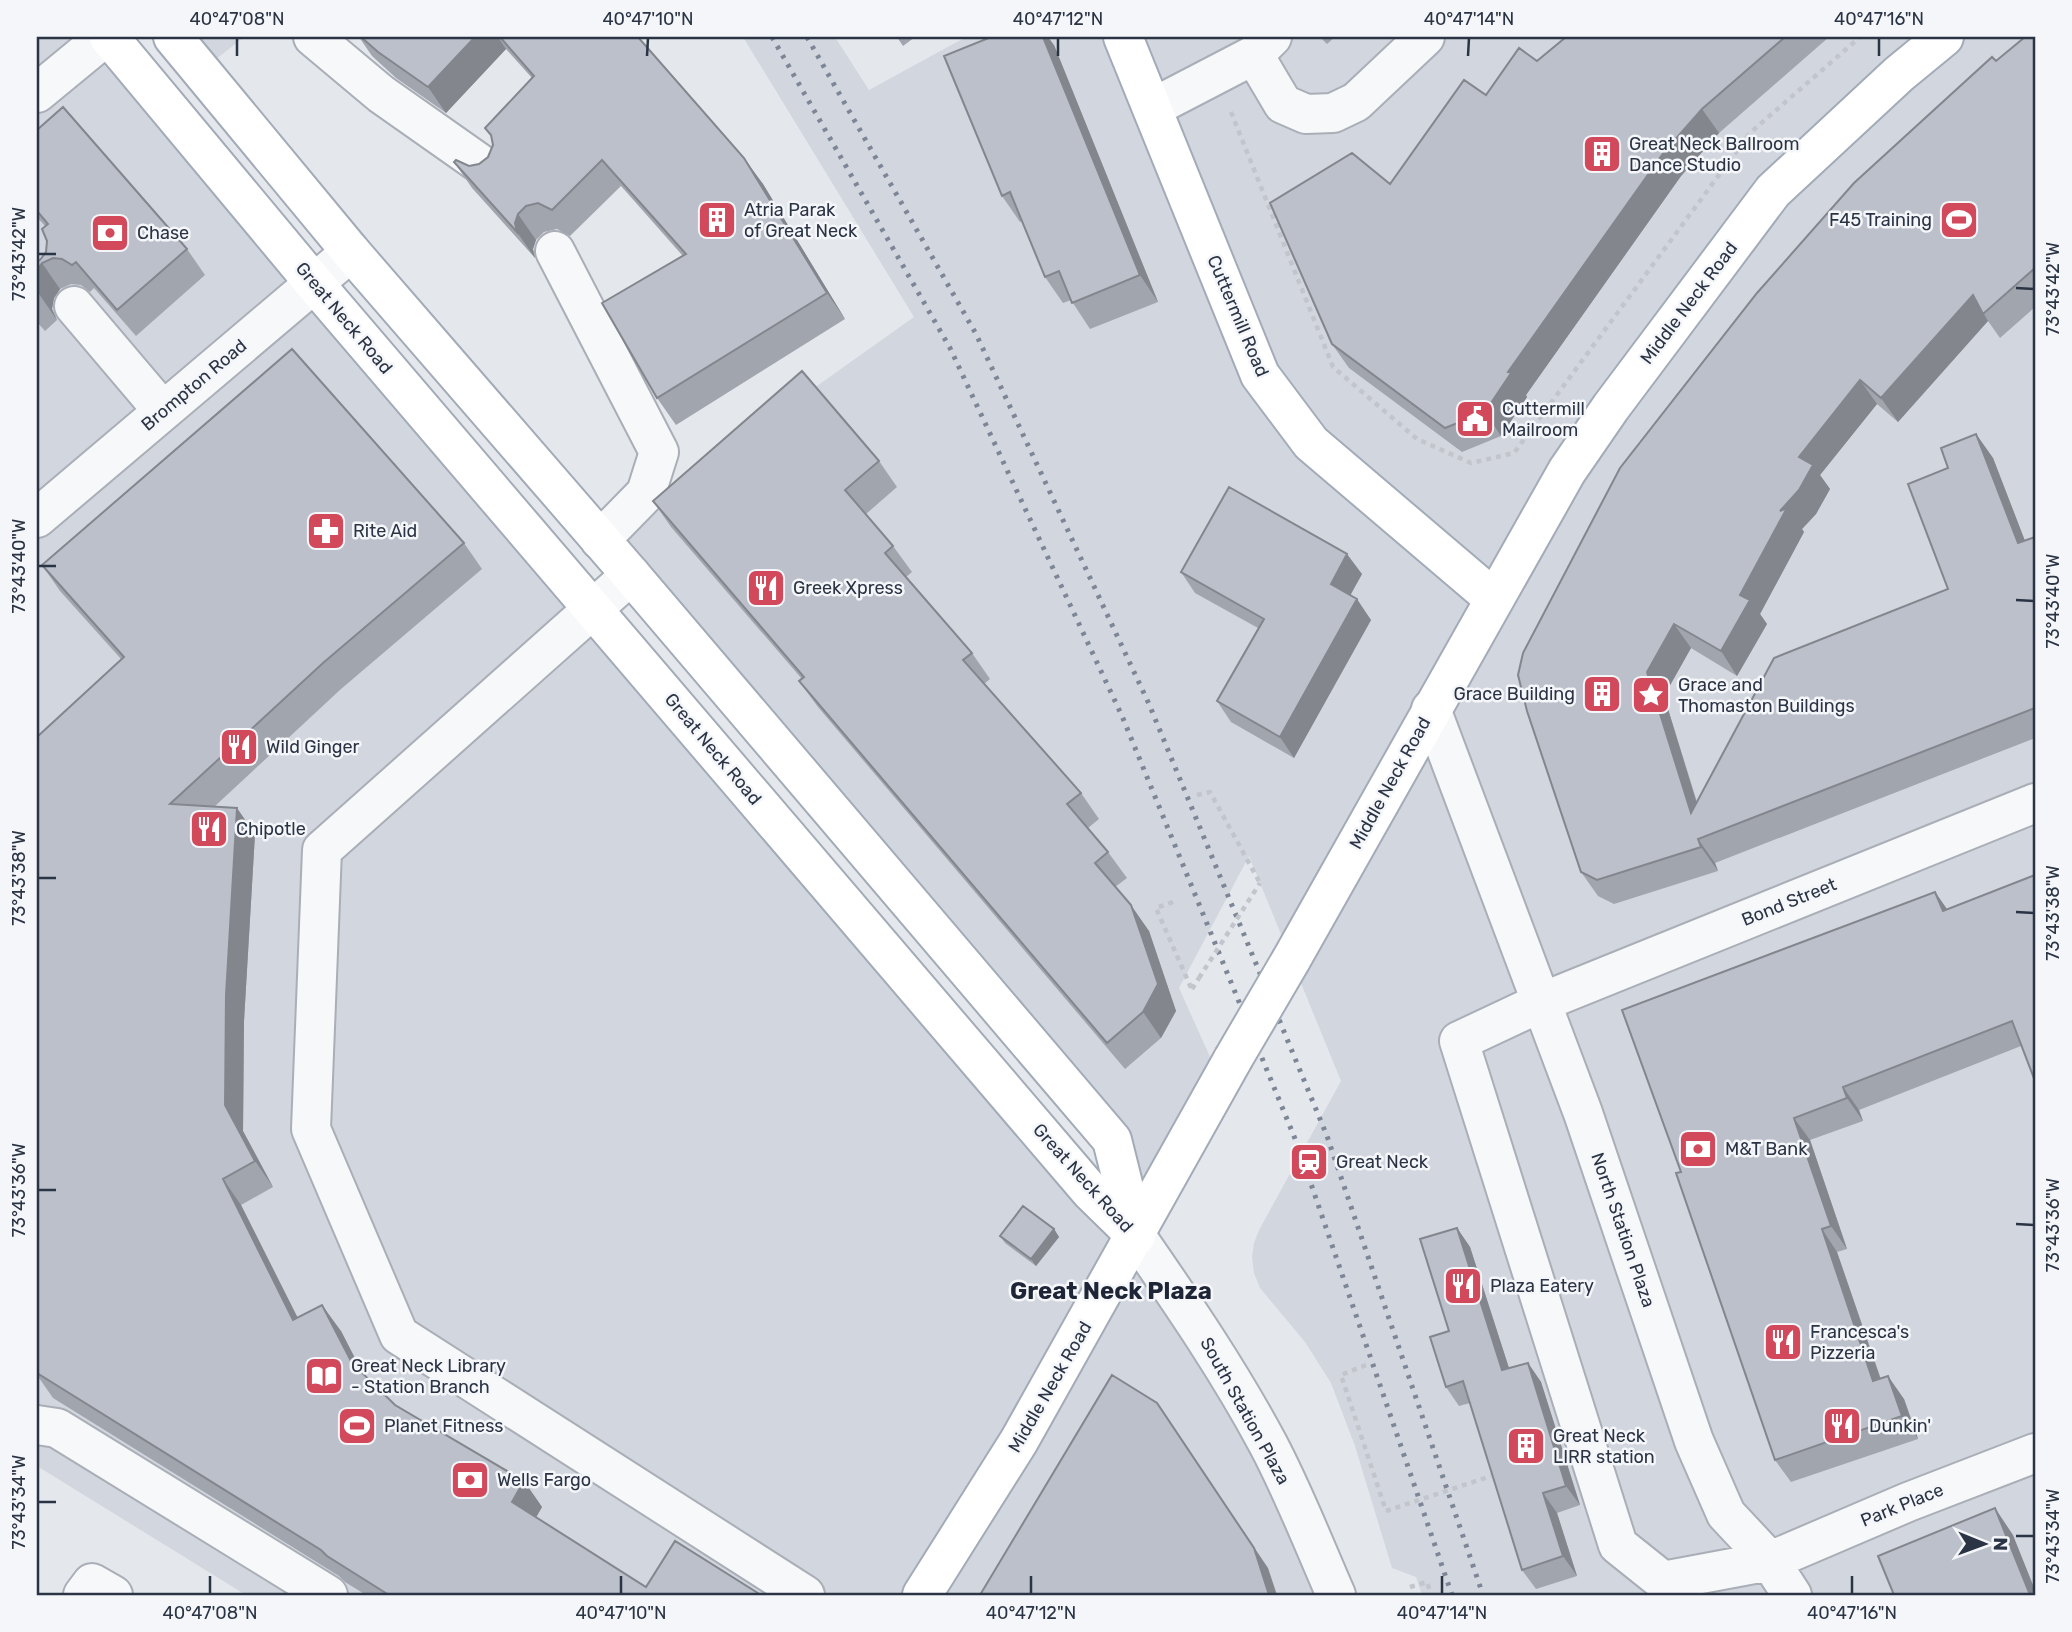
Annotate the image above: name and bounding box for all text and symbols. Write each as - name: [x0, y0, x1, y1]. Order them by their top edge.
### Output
- text: 40°47'08"N: [190, 8, 284, 30]
- text: 40°47'10"N: [602, 8, 694, 30]
- text: 40°47'12"N: [1013, 8, 1103, 30]
- text: 40°47'14"N: [1424, 8, 1514, 30]
- text: 40°47'16"N: [1834, 8, 1924, 30]
- building icon: Great Neck Ballroom Dance Studio: [1581, 133, 1623, 175]
- place label: Great Neck Ballroom Dance Studio: [1629, 133, 1799, 176]
- building icon: Atria Parak of Great Neck: [696, 199, 738, 241]
- place label: Atria Parak of Great Neck: [744, 199, 858, 242]
- sports icon: F45 Training: [1938, 199, 1980, 241]
- text: 73°43'42"W: [8, 207, 30, 301]
- place label: F45 Training: [1829, 209, 1932, 231]
- bank icon: Chase: [89, 212, 131, 254]
- place label: Chase: [137, 222, 189, 244]
- street label: Middle Neck Road: [1636, 237, 1742, 369]
- text: 73°43'42"W: [2042, 242, 2064, 336]
- street label: Cuttermill Road: [1202, 252, 1274, 380]
- street label: Great Neck Road: [291, 258, 397, 378]
- street label: Brompton Road: [137, 334, 251, 436]
- public building icon: Cuttermill Mailroom: [1454, 398, 1496, 440]
- place label: Cuttermill Mailroom: [1502, 398, 1585, 441]
- pharmacy icon: Rite Aid: [305, 510, 347, 552]
- text: 73°43'40"W: [8, 518, 30, 614]
- place label: Rite Aid: [353, 520, 417, 542]
- text: 73°43'40"W: [2042, 553, 2064, 649]
- restaurant icon: Greek Xpress: [745, 567, 787, 609]
- place label: Greek Xpress: [793, 577, 903, 599]
- building icon: Grace Building: [1581, 673, 1623, 715]
- place icon: Grace and Thomaston Buildings: [1630, 674, 1672, 716]
- place label: Grace and Thomaston Buildings: [1678, 674, 1855, 717]
- place label: Grace Building: [1453, 683, 1575, 705]
- street label: Great Neck Road: [660, 689, 766, 809]
- street label: Middle Neck Road: [1345, 713, 1435, 853]
- restaurant icon: Wild Ginger: [218, 726, 260, 768]
- place label: Wild Ginger: [266, 736, 360, 758]
- restaurant icon: Chipotle: [188, 808, 230, 850]
- place label: Chipotle: [236, 818, 306, 840]
- text: 73°43'38"W: [8, 830, 30, 926]
- text: 73°43'38"W: [2042, 865, 2064, 961]
- street label: Bond Street: [1738, 873, 1840, 931]
- street label: Great Neck Road: [1028, 1119, 1138, 1237]
- bank icon: M&T Bank: [1677, 1128, 1719, 1170]
- place label: M&T Bank: [1725, 1138, 1808, 1160]
- station icon: Great Neck: [1288, 1141, 1330, 1183]
- text: 73°43'36"W: [8, 1143, 30, 1237]
- street label: North Station Plaza: [1586, 1150, 1660, 1310]
- place label: Great Neck: [1336, 1151, 1429, 1173]
- text: 73°43'36"W: [2042, 1178, 2064, 1272]
- restaurant icon: Plaza Eatery: [1442, 1265, 1484, 1307]
- place label: Plaza Eatery: [1490, 1275, 1594, 1297]
- district label: Great Neck Plaza: [1010, 1277, 1212, 1305]
- street label: Middle Neck Road: [1004, 1318, 1096, 1456]
- restaurant icon: Francesca's Pizzeria: [1762, 1321, 1804, 1363]
- place label: Francesca's Pizzeria: [1810, 1321, 1909, 1364]
- street label: South Station Plaza: [1195, 1334, 1295, 1488]
- library icon: Great Neck Library - Station Branch: [303, 1355, 345, 1397]
- place label: Great Neck Library - Station Branch: [351, 1355, 506, 1398]
- sports icon: Planet Fitness: [336, 1405, 378, 1447]
- restaurant icon: Dunkin': [1821, 1405, 1863, 1447]
- place label: Planet Fitness: [384, 1415, 504, 1437]
- place label: Dunkin': [1869, 1415, 1931, 1437]
- building icon: Great Neck LIRR station: [1505, 1425, 1547, 1467]
- place label: Great Neck LIRR station: [1553, 1425, 1655, 1468]
- text: 73°43'34"W: [8, 1455, 30, 1549]
- bank icon: Wells Fargo: [449, 1459, 491, 1501]
- place label: Wells Fargo: [497, 1469, 591, 1491]
- street label: Park Place: [1857, 1478, 1947, 1532]
- text: 73°43'34"W: [2042, 1489, 2064, 1583]
- north arrow: [1950, 1510, 2020, 1580]
- text: N: [1989, 1537, 2012, 1551]
- text: 40°47'08"N: [163, 1602, 257, 1624]
- text: 40°47'10"N: [575, 1602, 667, 1624]
- text: 40°47'12"N: [986, 1602, 1076, 1624]
- text: 40°47'14"N: [1397, 1602, 1487, 1624]
- text: 40°47'16"N: [1807, 1602, 1897, 1624]

